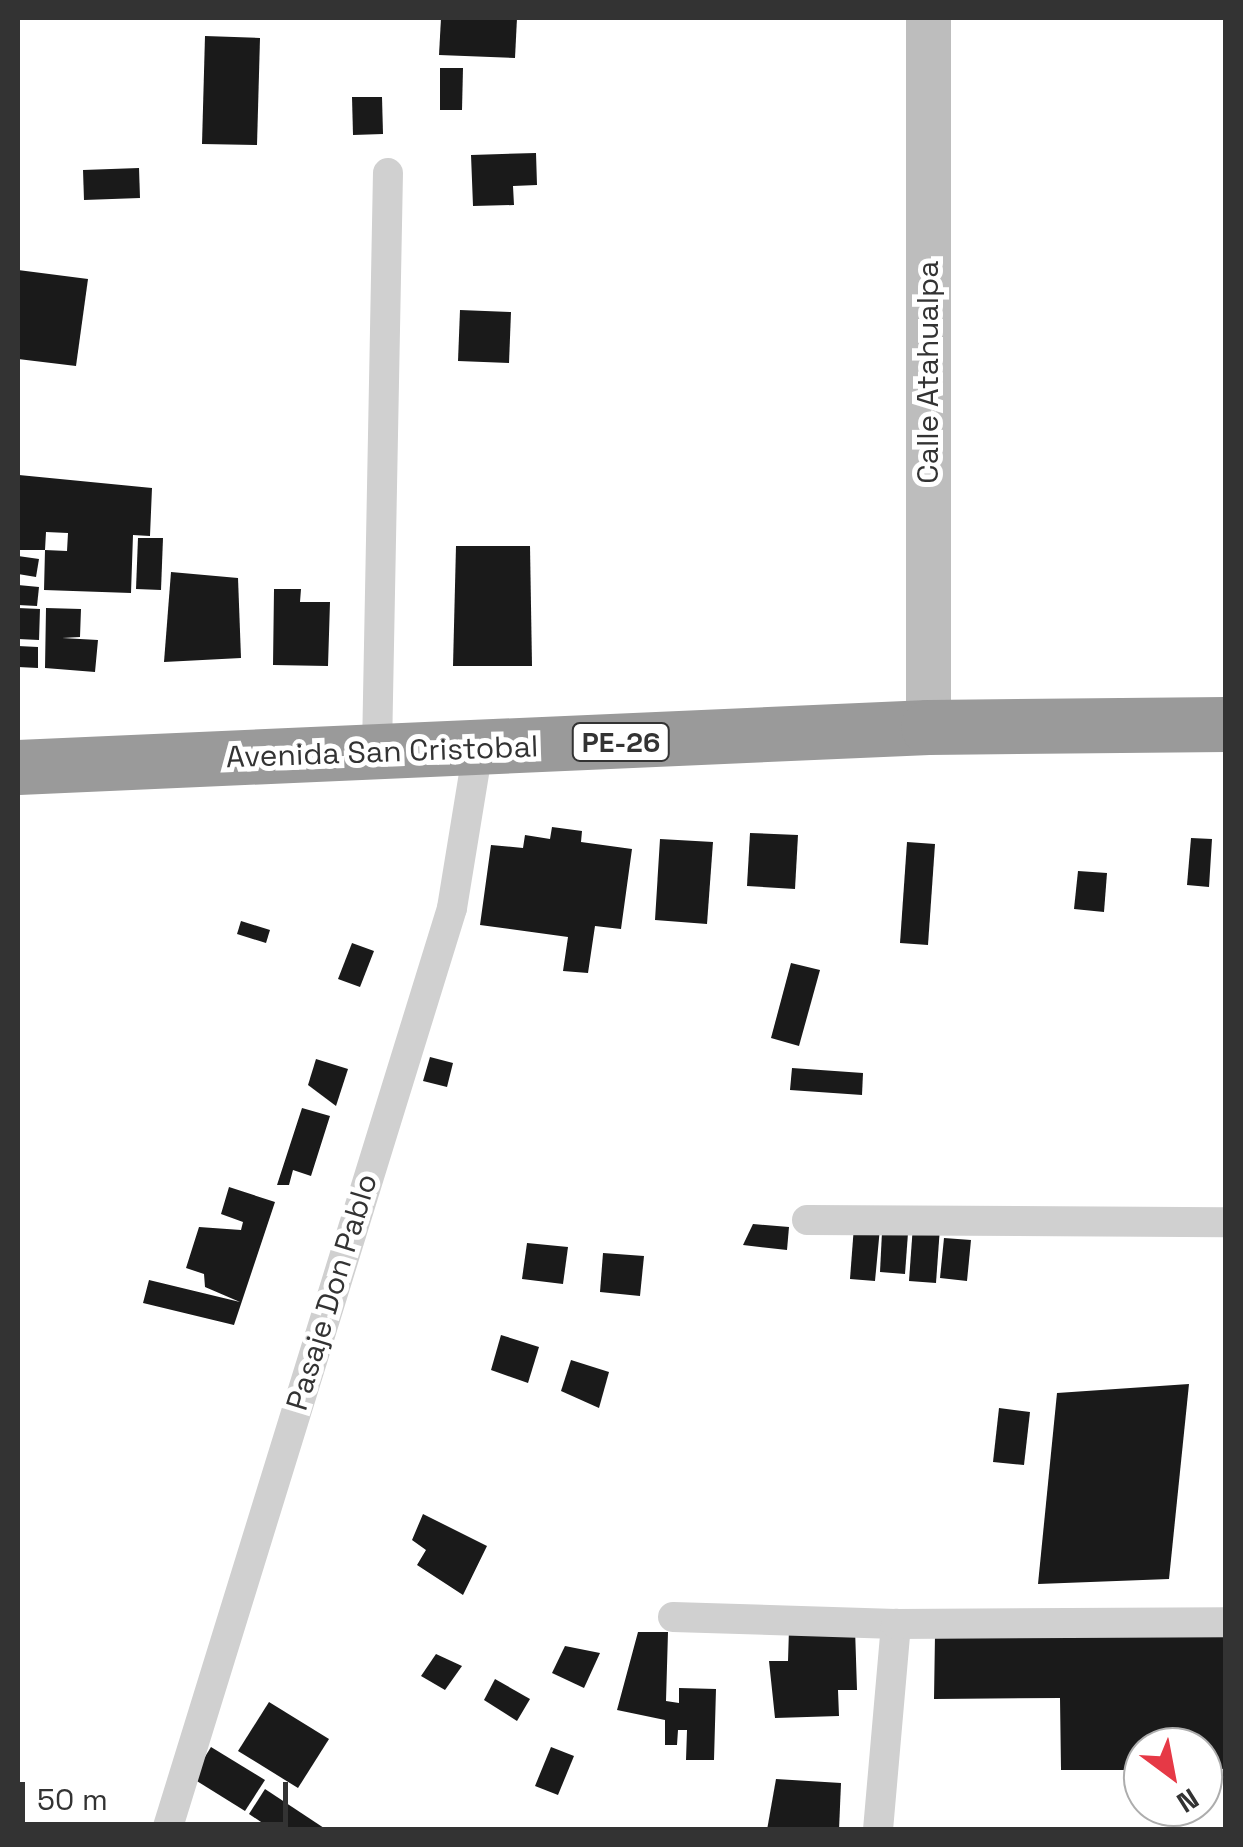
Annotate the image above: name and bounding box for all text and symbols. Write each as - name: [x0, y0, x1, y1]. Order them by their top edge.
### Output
- street label: Calle Atahualpa: [910, 260, 946, 484]
- road number: PE-26: [571, 719, 671, 765]
- street label: Avenida San Cristobal: [225, 729, 539, 775]
- street label: Pasaje Don Pablo: [279, 1169, 385, 1415]
- north arrow: [1123, 1727, 1223, 1827]
- scale bar: [25, 1762, 292, 1824]
- text: 50 m: [37, 1780, 108, 1819]
- text: N: [1170, 1781, 1205, 1821]

